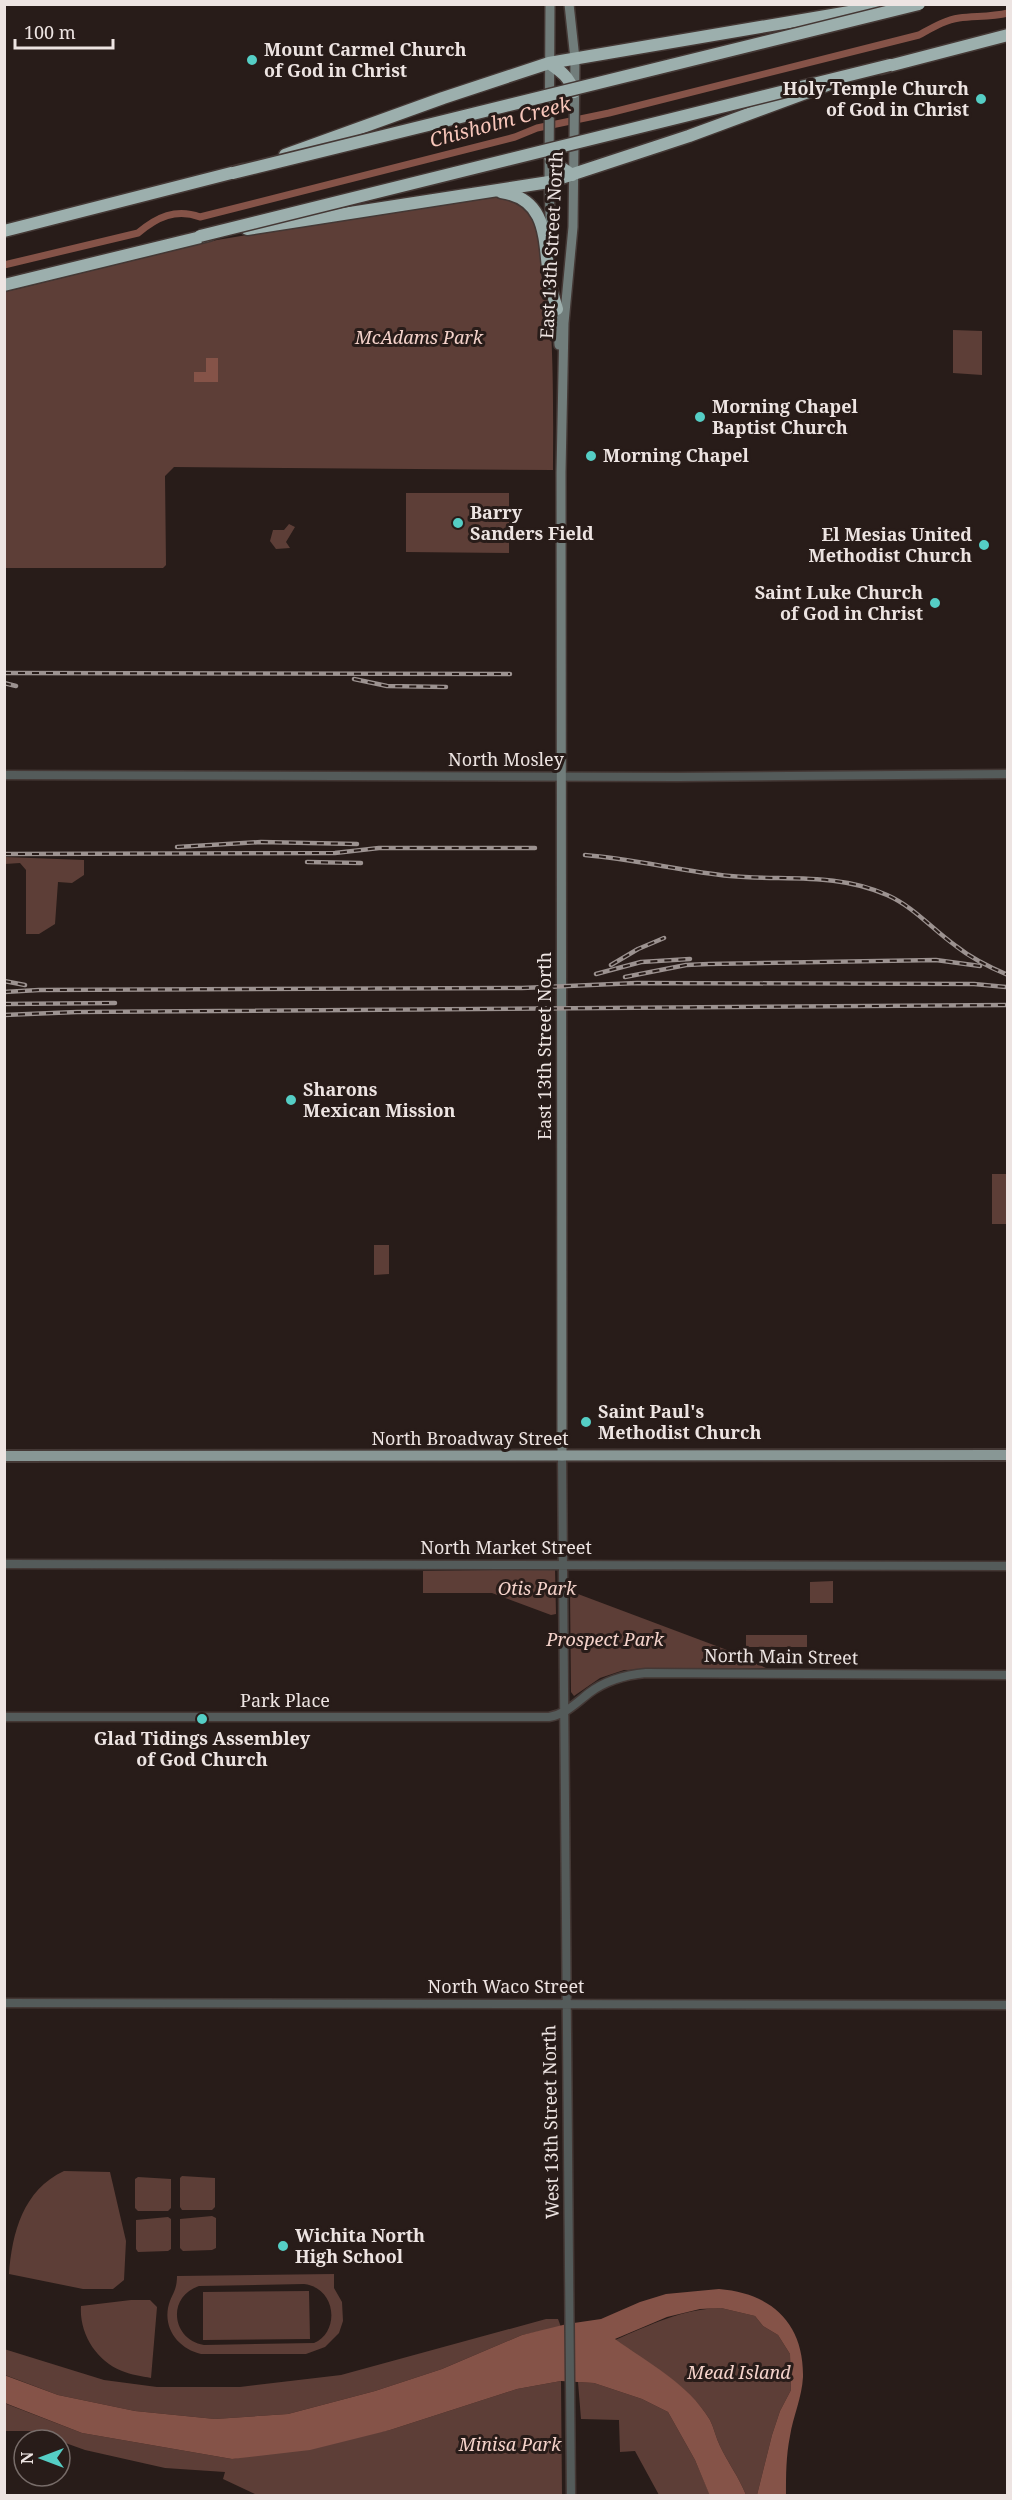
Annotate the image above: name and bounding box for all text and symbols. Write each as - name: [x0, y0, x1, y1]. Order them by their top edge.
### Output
- scale bar: [15, 12, 112, 50]
- text: 100 m: [24, 20, 76, 44]
- place label: Mount Carmel Church of God in Christ: [264, 37, 466, 82]
- marker: Mount Carmel Church of God in Christ: [245, 53, 259, 67]
- place label: Holy Temple Church of God in Christ: [783, 76, 969, 121]
- water label: Chisholm Creek: [426, 90, 574, 153]
- marker: Holy Temple Church of God in Christ: [974, 92, 988, 106]
- street label: East 13th Street North: [534, 150, 568, 340]
- park label: McAdams Park: [354, 325, 484, 349]
- place label: Morning Chapel Baptist Church: [712, 394, 858, 439]
- marker: Morning Chapel Baptist Church: [693, 410, 707, 424]
- place label: Morning Chapel: [603, 443, 749, 467]
- marker: Morning Chapel: [584, 449, 598, 463]
- place label: Barry Sanders Field: [470, 500, 594, 545]
- marker: Barry Sanders Field: [451, 516, 465, 530]
- place label: El Mesias United Methodist Church: [809, 522, 972, 567]
- marker: El Mesias United Methodist Church: [977, 538, 991, 552]
- place label: Saint Luke Church of God in Christ: [755, 580, 923, 625]
- marker: Saint Luke Church of God in Christ: [928, 596, 942, 610]
- street label: North Mosley: [448, 747, 565, 771]
- street label: East 13th Street North: [532, 952, 556, 1140]
- place label: Sharons Mexican Mission: [303, 1077, 456, 1122]
- marker: Sharons Mexican Mission: [284, 1093, 298, 1107]
- place label: Saint Paul's Methodist Church: [598, 1399, 761, 1444]
- marker: Saint Paul's Methodist Church: [579, 1415, 593, 1429]
- street label: North Broadway Street: [371, 1426, 569, 1450]
- street label: North Market Street: [420, 1535, 592, 1559]
- park label: Otis Park: [498, 1576, 577, 1600]
- park label: Prospect Park: [545, 1627, 664, 1651]
- street label: North Main Street: [704, 1643, 858, 1669]
- street label: Park Place: [240, 1688, 330, 1712]
- marker: Glad Tidings Assembley of God Church: [195, 1712, 209, 1726]
- place label: Glad Tidings Assembley of God Church: [94, 1726, 311, 1771]
- street label: North Waco Street: [428, 1974, 584, 1998]
- street label: West 13th Street North: [536, 2025, 564, 2219]
- place label: Wichita North High School: [295, 2223, 425, 2268]
- marker: Wichita North High School: [276, 2239, 290, 2253]
- park label: Mead Island: [686, 2360, 791, 2384]
- north arrow: [12, 2428, 72, 2488]
- park label: Minisa Park: [458, 2432, 562, 2456]
- text: N: [16, 2451, 38, 2464]

